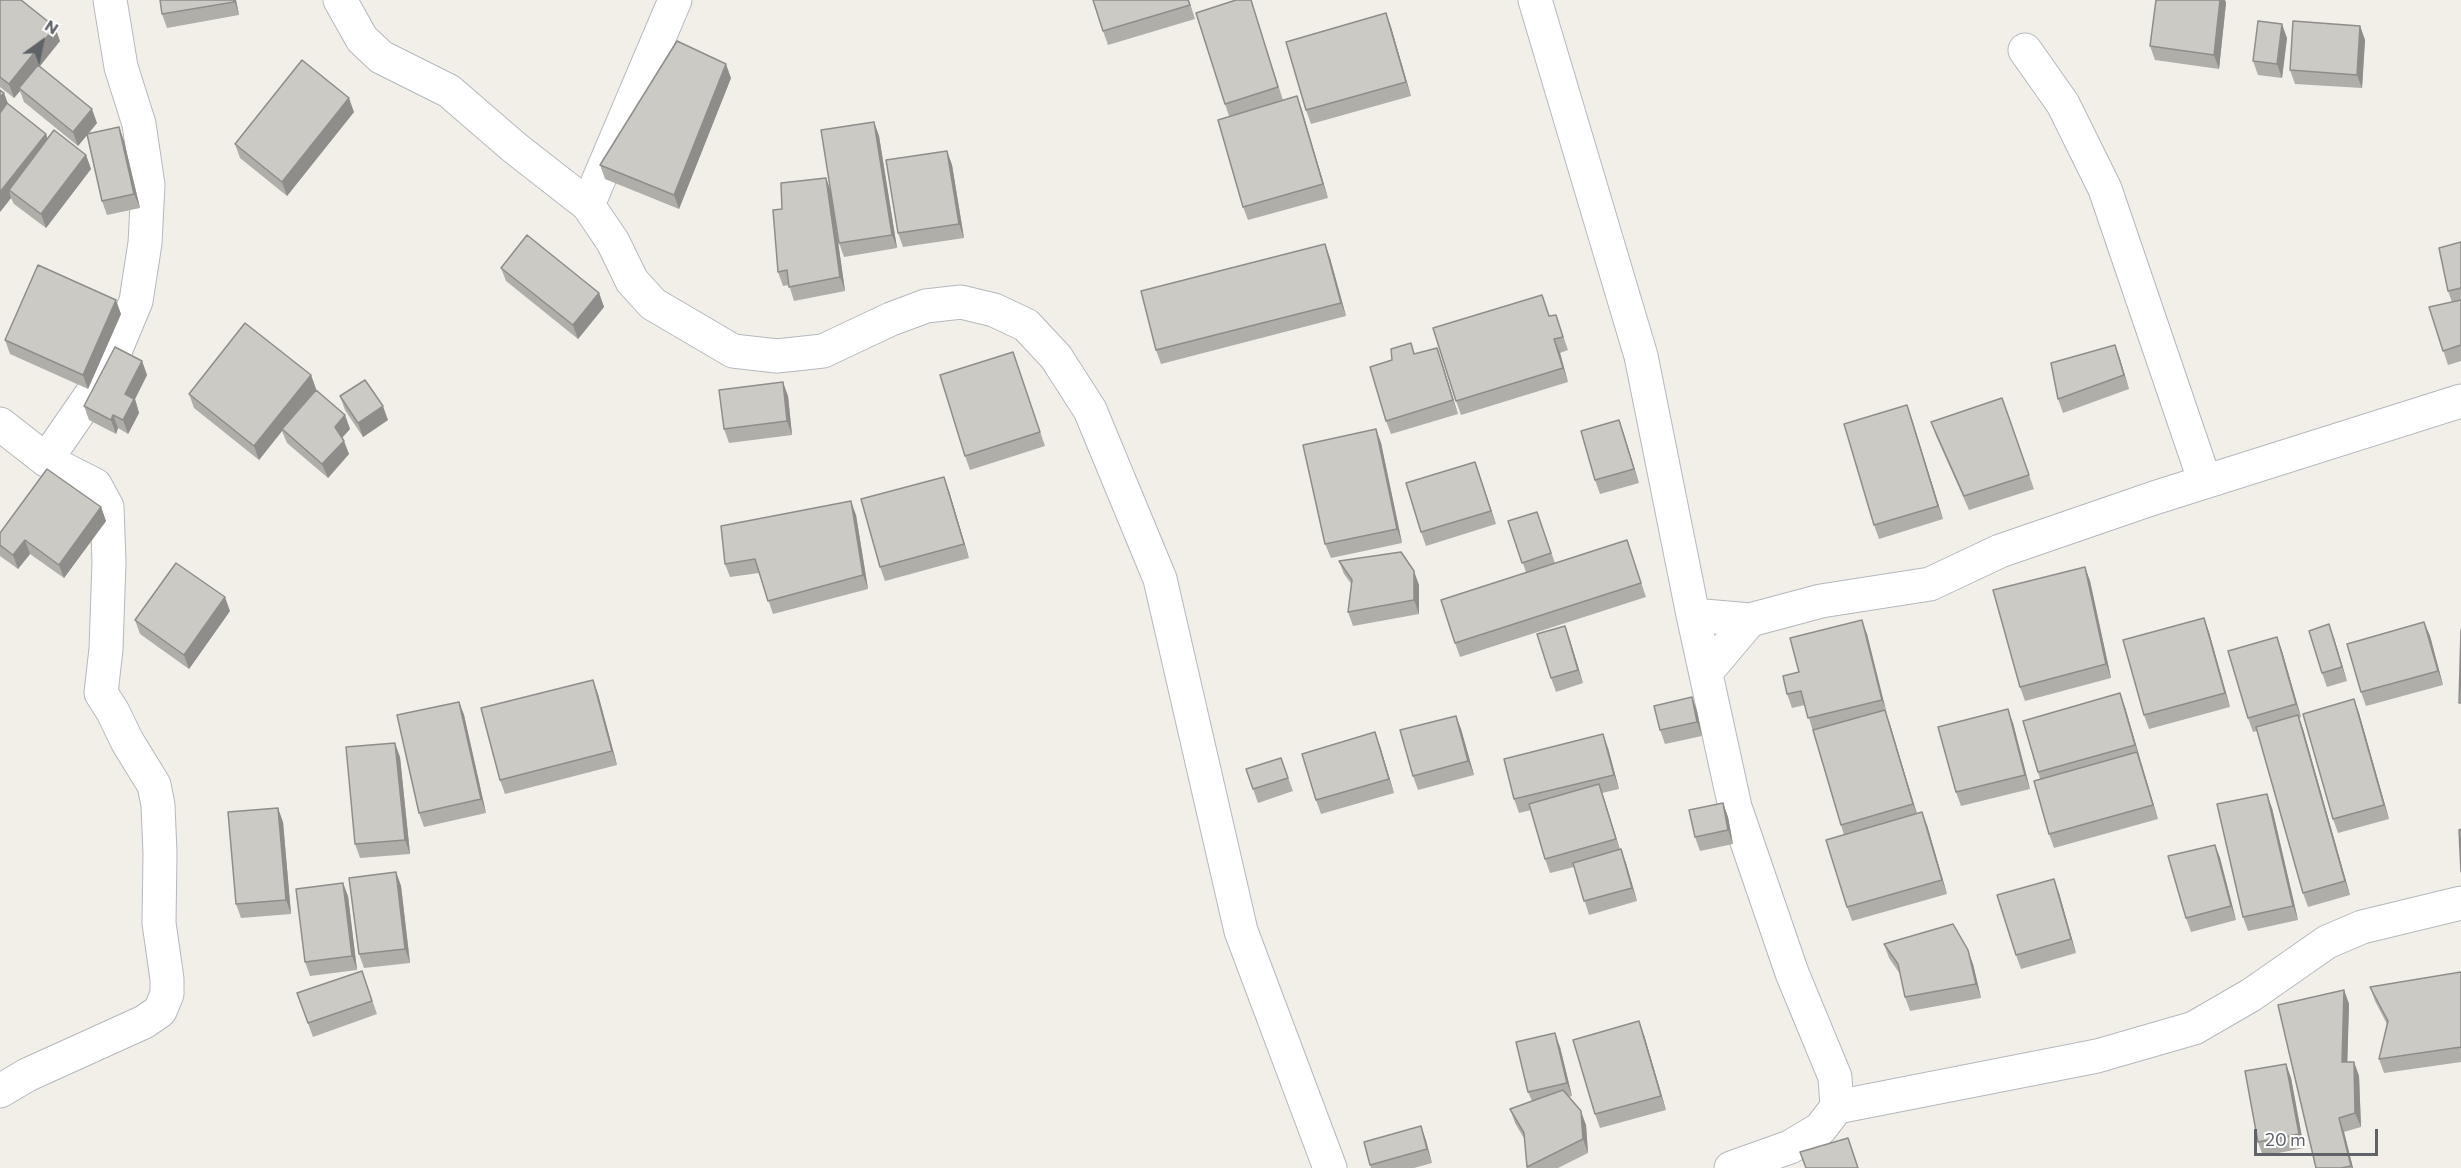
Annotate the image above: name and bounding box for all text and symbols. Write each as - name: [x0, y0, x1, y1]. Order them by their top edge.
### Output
- north arrow: [12, 12, 72, 72]
- text: N: [42, 15, 62, 38]
- scale bar: [2257, 1117, 2382, 1155]
- text: 20 m: [2265, 1128, 2306, 1150]

